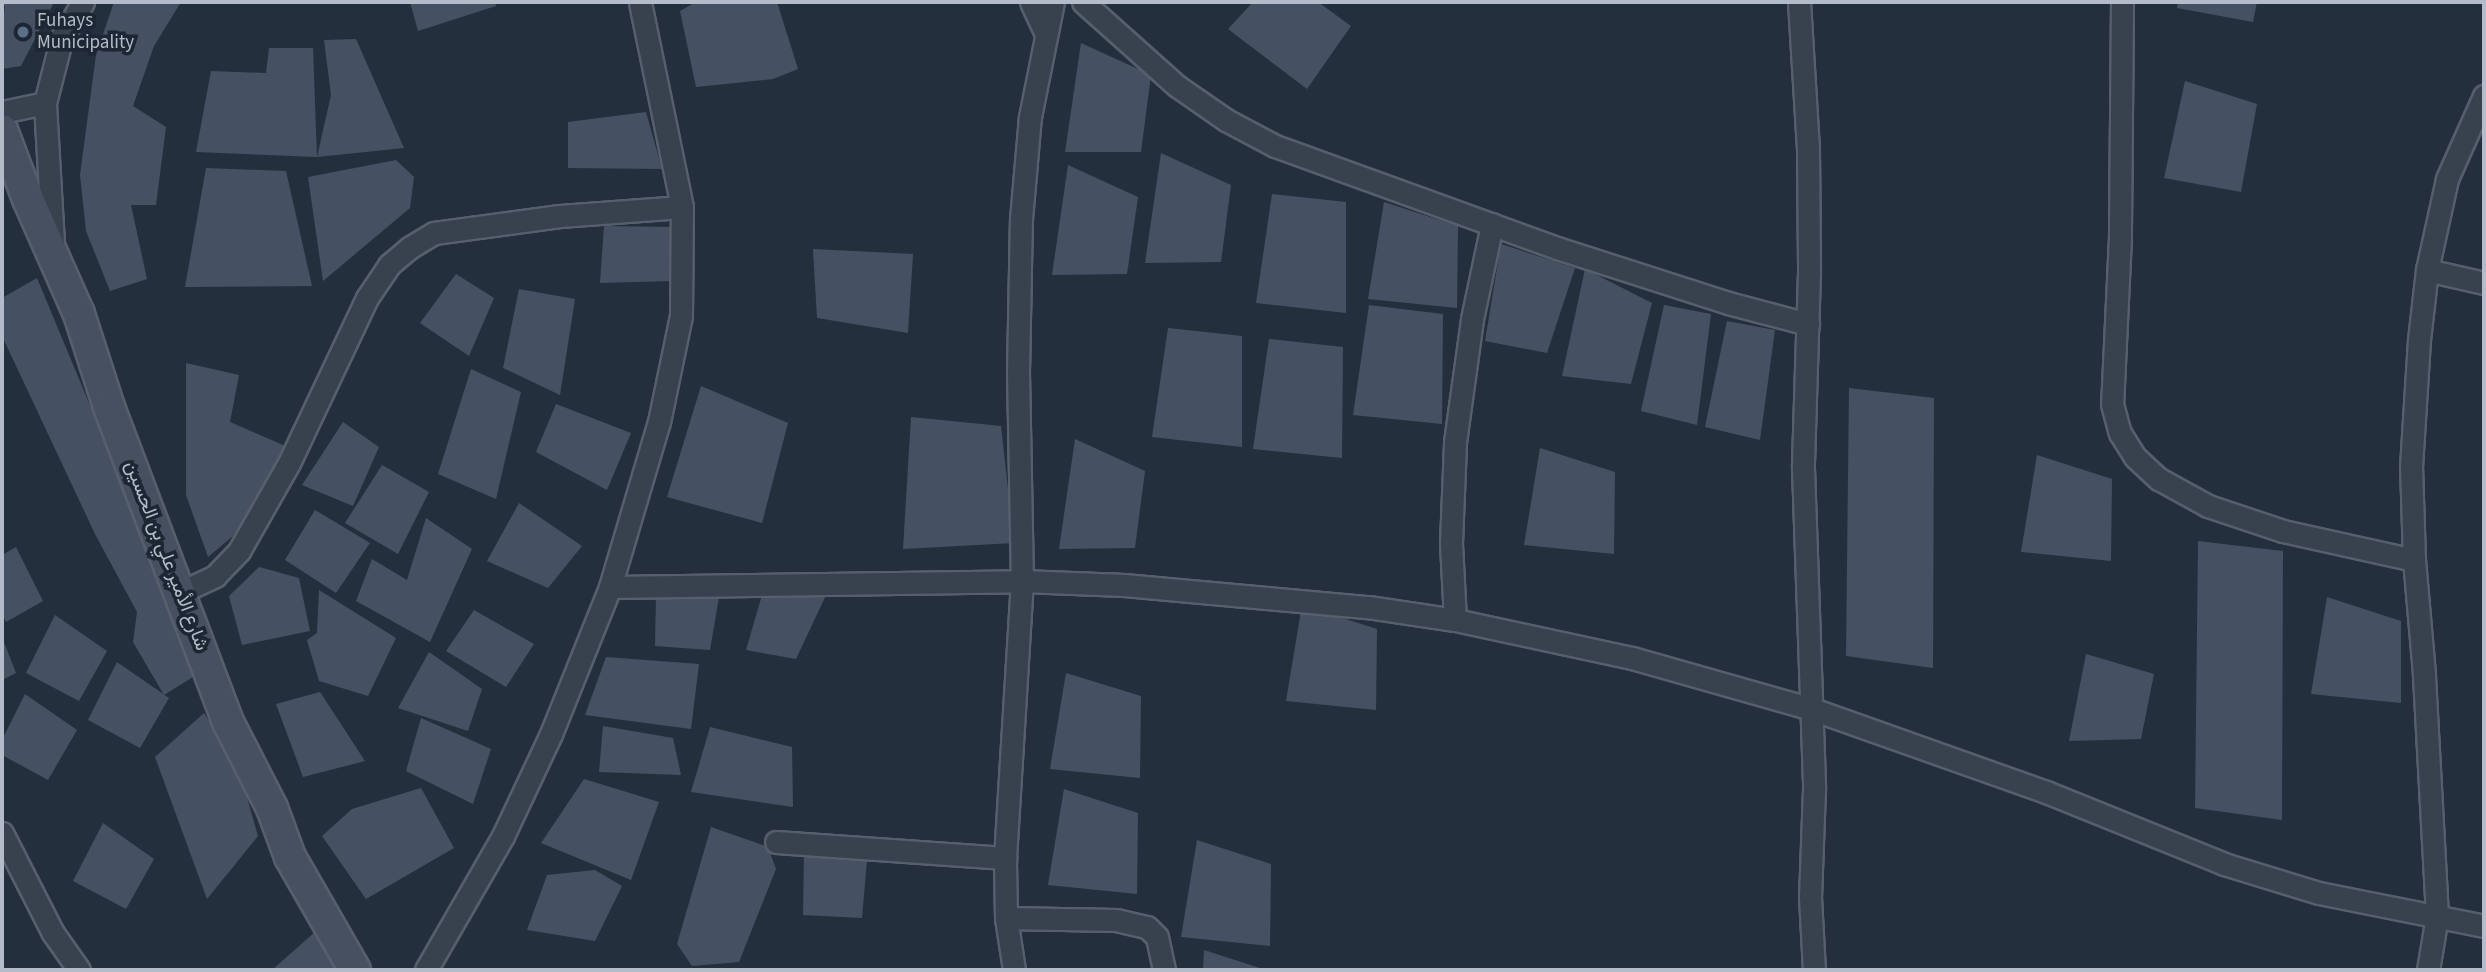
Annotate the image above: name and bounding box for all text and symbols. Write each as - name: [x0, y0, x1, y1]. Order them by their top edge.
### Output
- place label: Fuhays Municipality: [37, 10, 134, 54]
- marker: Fuhays Municipality: [15, 24, 31, 40]
- street label: شارع الأمير علي بن الحسين: [119, 458, 213, 654]

